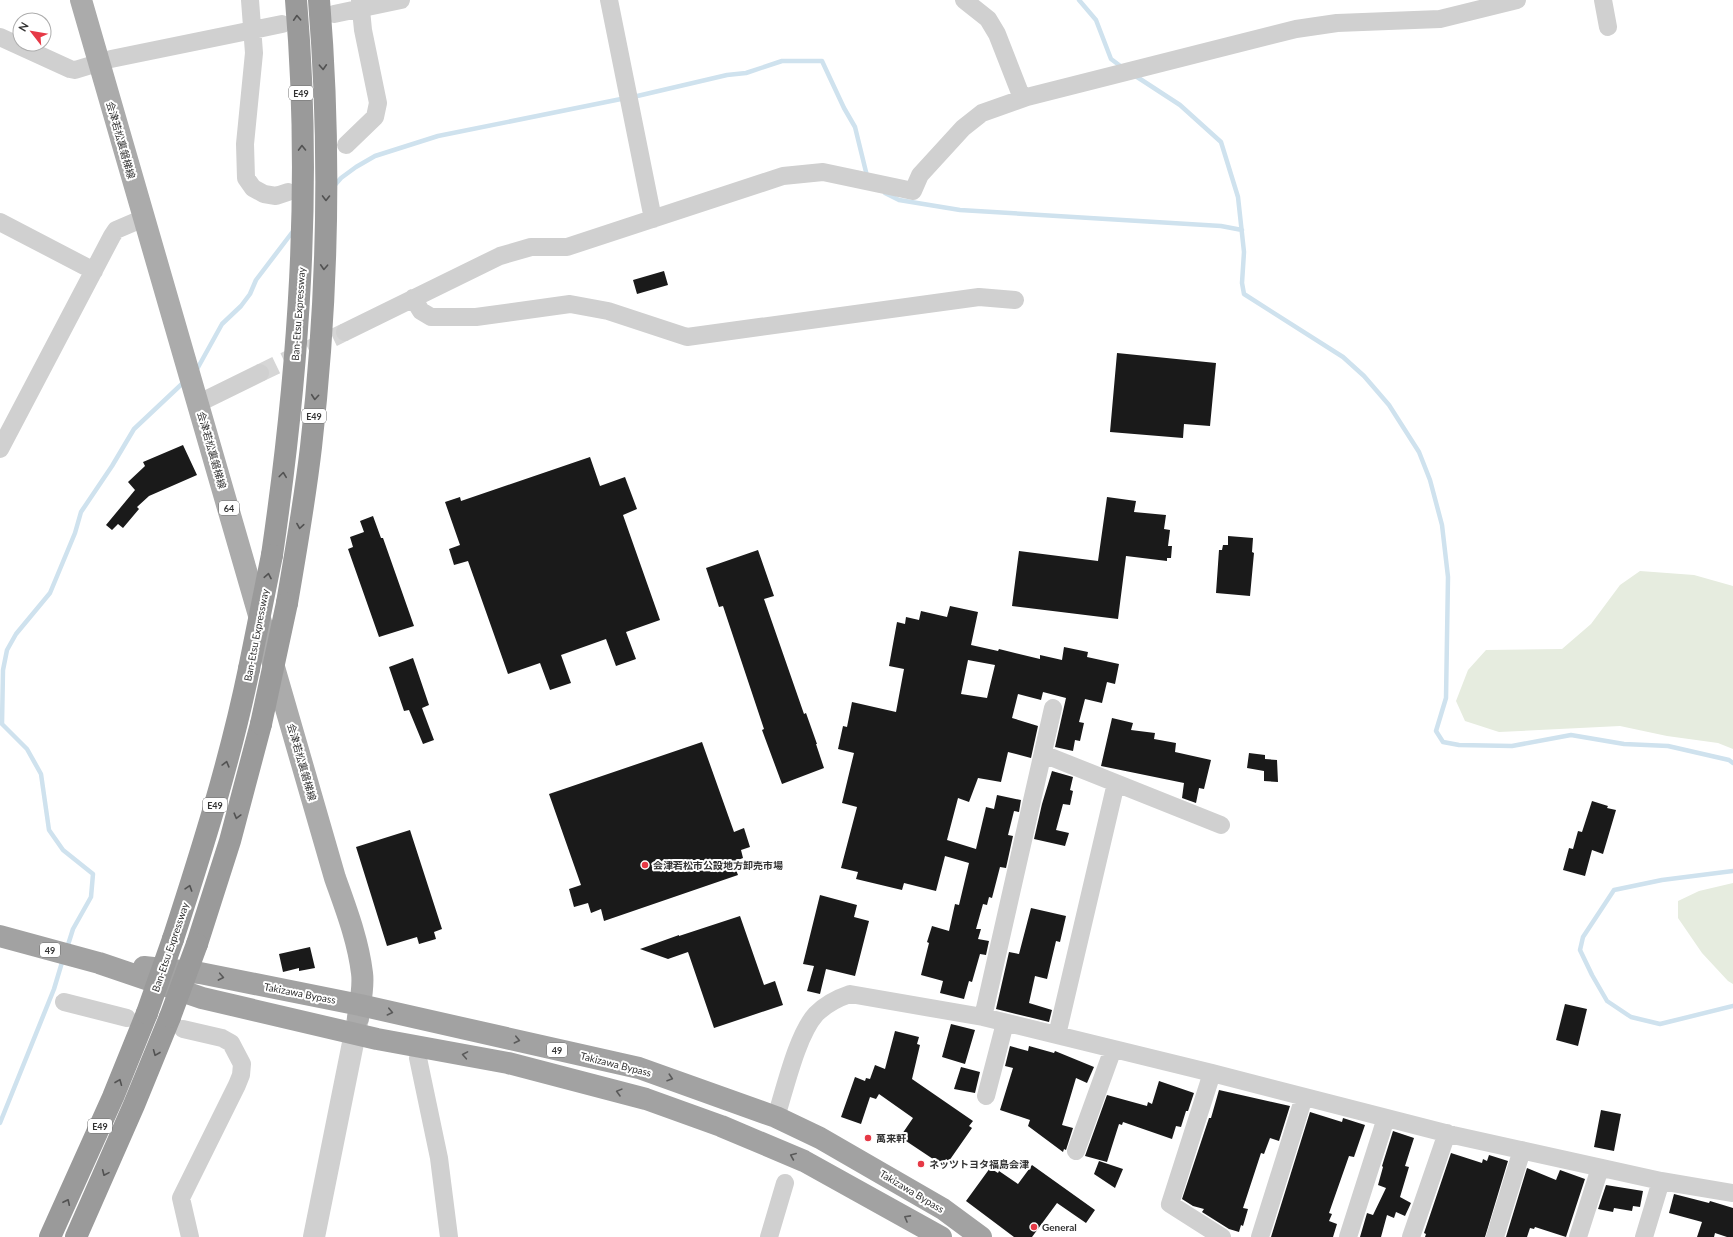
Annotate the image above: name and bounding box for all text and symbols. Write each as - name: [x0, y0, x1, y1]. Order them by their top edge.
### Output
- north arrow: [12, 12, 52, 52]
- one-way arrow: [292, 15, 301, 21]
- text: N: [15, 20, 31, 34]
- one-way arrow: [319, 64, 327, 70]
- road number: E49: [289, 86, 313, 100]
- street label: 会津若松裏磐梯線: [104, 100, 138, 180]
- one-way arrow: [298, 145, 307, 151]
- one-way arrow: [322, 195, 330, 201]
- one-way arrow: [320, 264, 328, 270]
- street label: Ban-Etsu Expressway: [289, 266, 307, 361]
- one-way arrow: [311, 394, 320, 400]
- road number: E49: [302, 409, 326, 423]
- street label: 会津若松裏磐梯線: [195, 410, 229, 490]
- one-way arrow: [279, 472, 288, 478]
- road number: 64: [219, 501, 239, 515]
- one-way arrow: [296, 523, 305, 529]
- one-way arrow: [264, 573, 272, 579]
- street label: Ban-Etsu Expressway: [241, 587, 271, 682]
- street label: 会津若松裏磐梯線: [285, 722, 319, 802]
- one-way arrow: [221, 760, 230, 767]
- road number: E49: [203, 798, 227, 812]
- one-way arrow: [233, 812, 242, 819]
- place label: 会津若松市公設地方卸売市場: [653, 859, 783, 871]
- marker: 会津若松市公設地方卸売市場: [640, 860, 650, 870]
- one-way arrow: [185, 885, 193, 892]
- street label: Ban-Etsu Expressway: [149, 900, 191, 993]
- road number: 49: [40, 943, 60, 957]
- one-way arrow: [218, 973, 224, 981]
- street label: Takizawa Bypass: [263, 980, 337, 1006]
- one-way arrow: [387, 1007, 393, 1015]
- one-way arrow: [513, 1036, 520, 1044]
- road number: 49: [547, 1043, 567, 1057]
- one-way arrow: [152, 1049, 160, 1056]
- street label: Takizawa Bypass: [579, 1049, 653, 1079]
- one-way arrow: [462, 1052, 468, 1060]
- one-way arrow: [666, 1074, 673, 1082]
- one-way arrow: [114, 1079, 122, 1086]
- one-way arrow: [615, 1089, 622, 1097]
- road number: E49: [88, 1119, 112, 1133]
- place label: 萬来軒: [876, 1132, 906, 1144]
- marker: 萬来軒: [863, 1133, 873, 1143]
- one-way arrow: [790, 1153, 797, 1161]
- place label: ネッツトヨタ福島会津: [929, 1158, 1029, 1170]
- marker: ネッツトヨタ福島会津: [916, 1159, 926, 1169]
- street label: Takizawa Bypass: [878, 1167, 946, 1215]
- one-way arrow: [101, 1169, 109, 1176]
- one-way arrow: [62, 1198, 70, 1205]
- one-way arrow: [904, 1215, 912, 1223]
- place label: General: [1042, 1221, 1077, 1233]
- marker: General: [1029, 1222, 1039, 1232]

